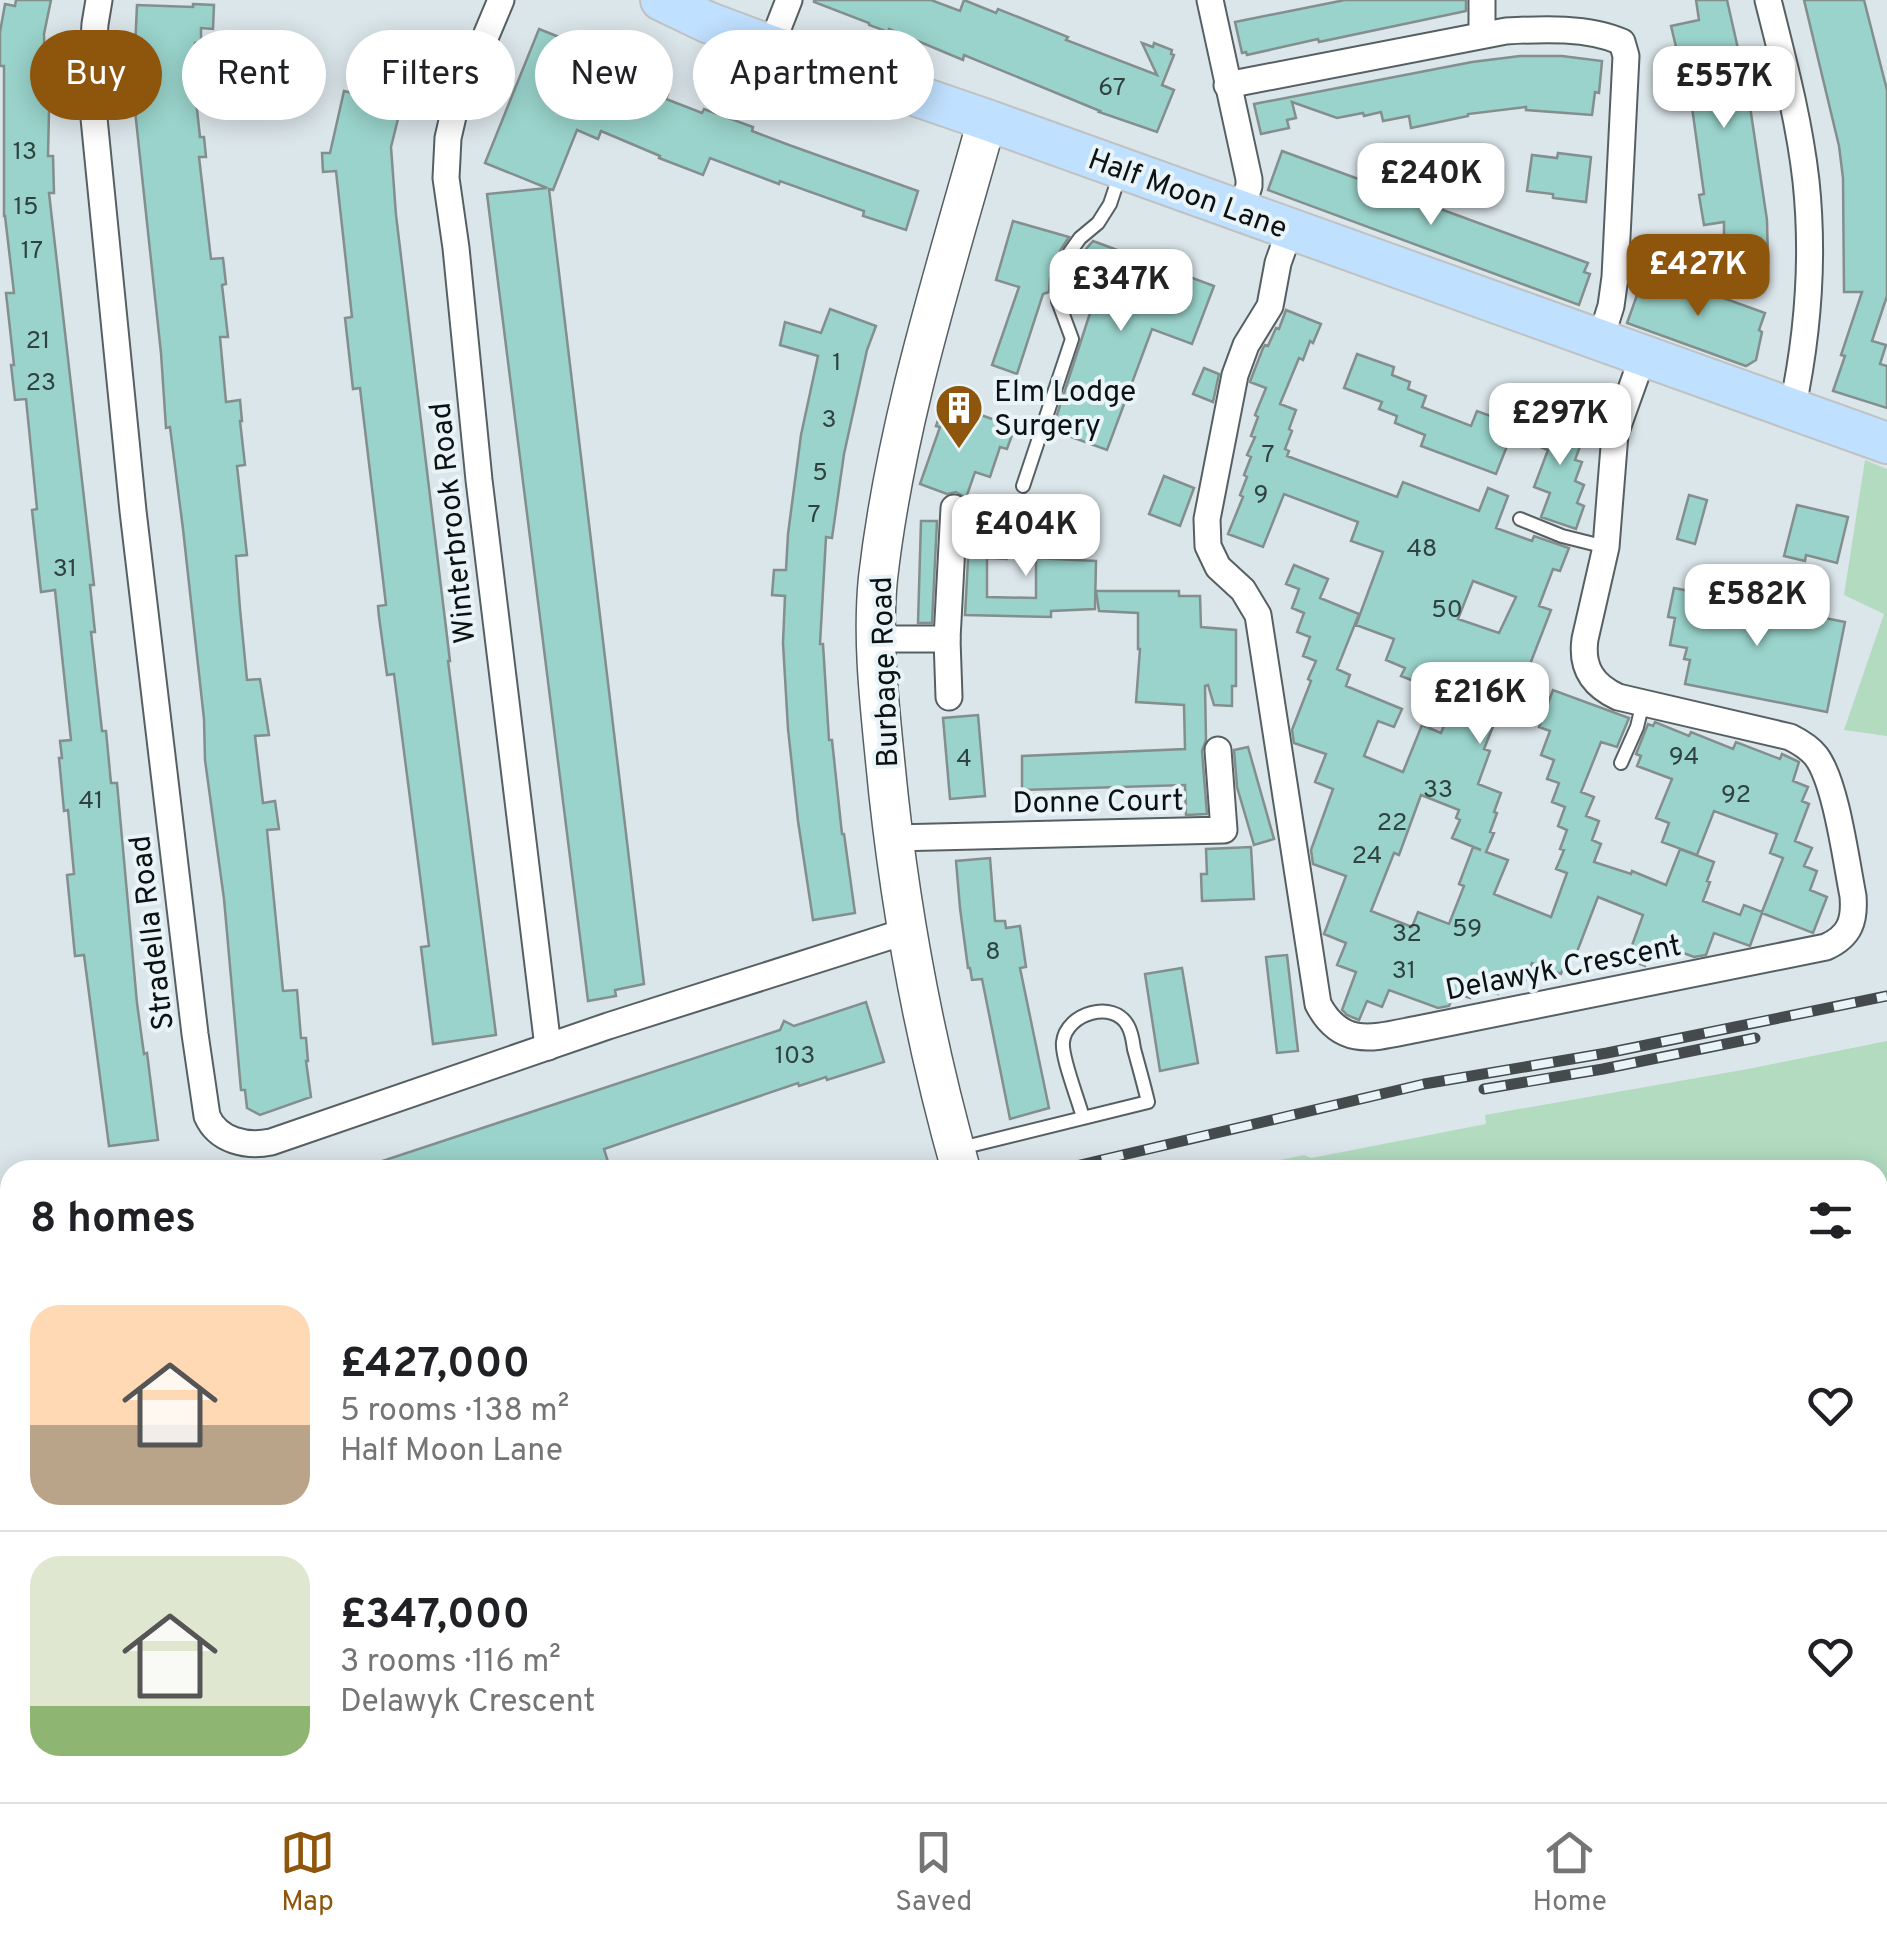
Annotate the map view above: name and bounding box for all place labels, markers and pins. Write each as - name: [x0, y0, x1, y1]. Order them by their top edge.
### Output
- pin: £557K: [1654, 46, 1794, 131]
- pin: £240K: [1361, 143, 1501, 228]
- pin: £427K: [1628, 234, 1768, 319]
- pin: £347K: [1051, 249, 1191, 334]
- place label: Elm Lodge Surgery: [994, 375, 1136, 446]
- building icon: Elm Lodge Surgery: [933, 382, 985, 450]
- pin: £297K: [1490, 383, 1630, 468]
- pin: £404K: [956, 494, 1096, 579]
- pin: £582K: [1687, 564, 1827, 649]
- pin: £216K: [1410, 662, 1550, 747]

